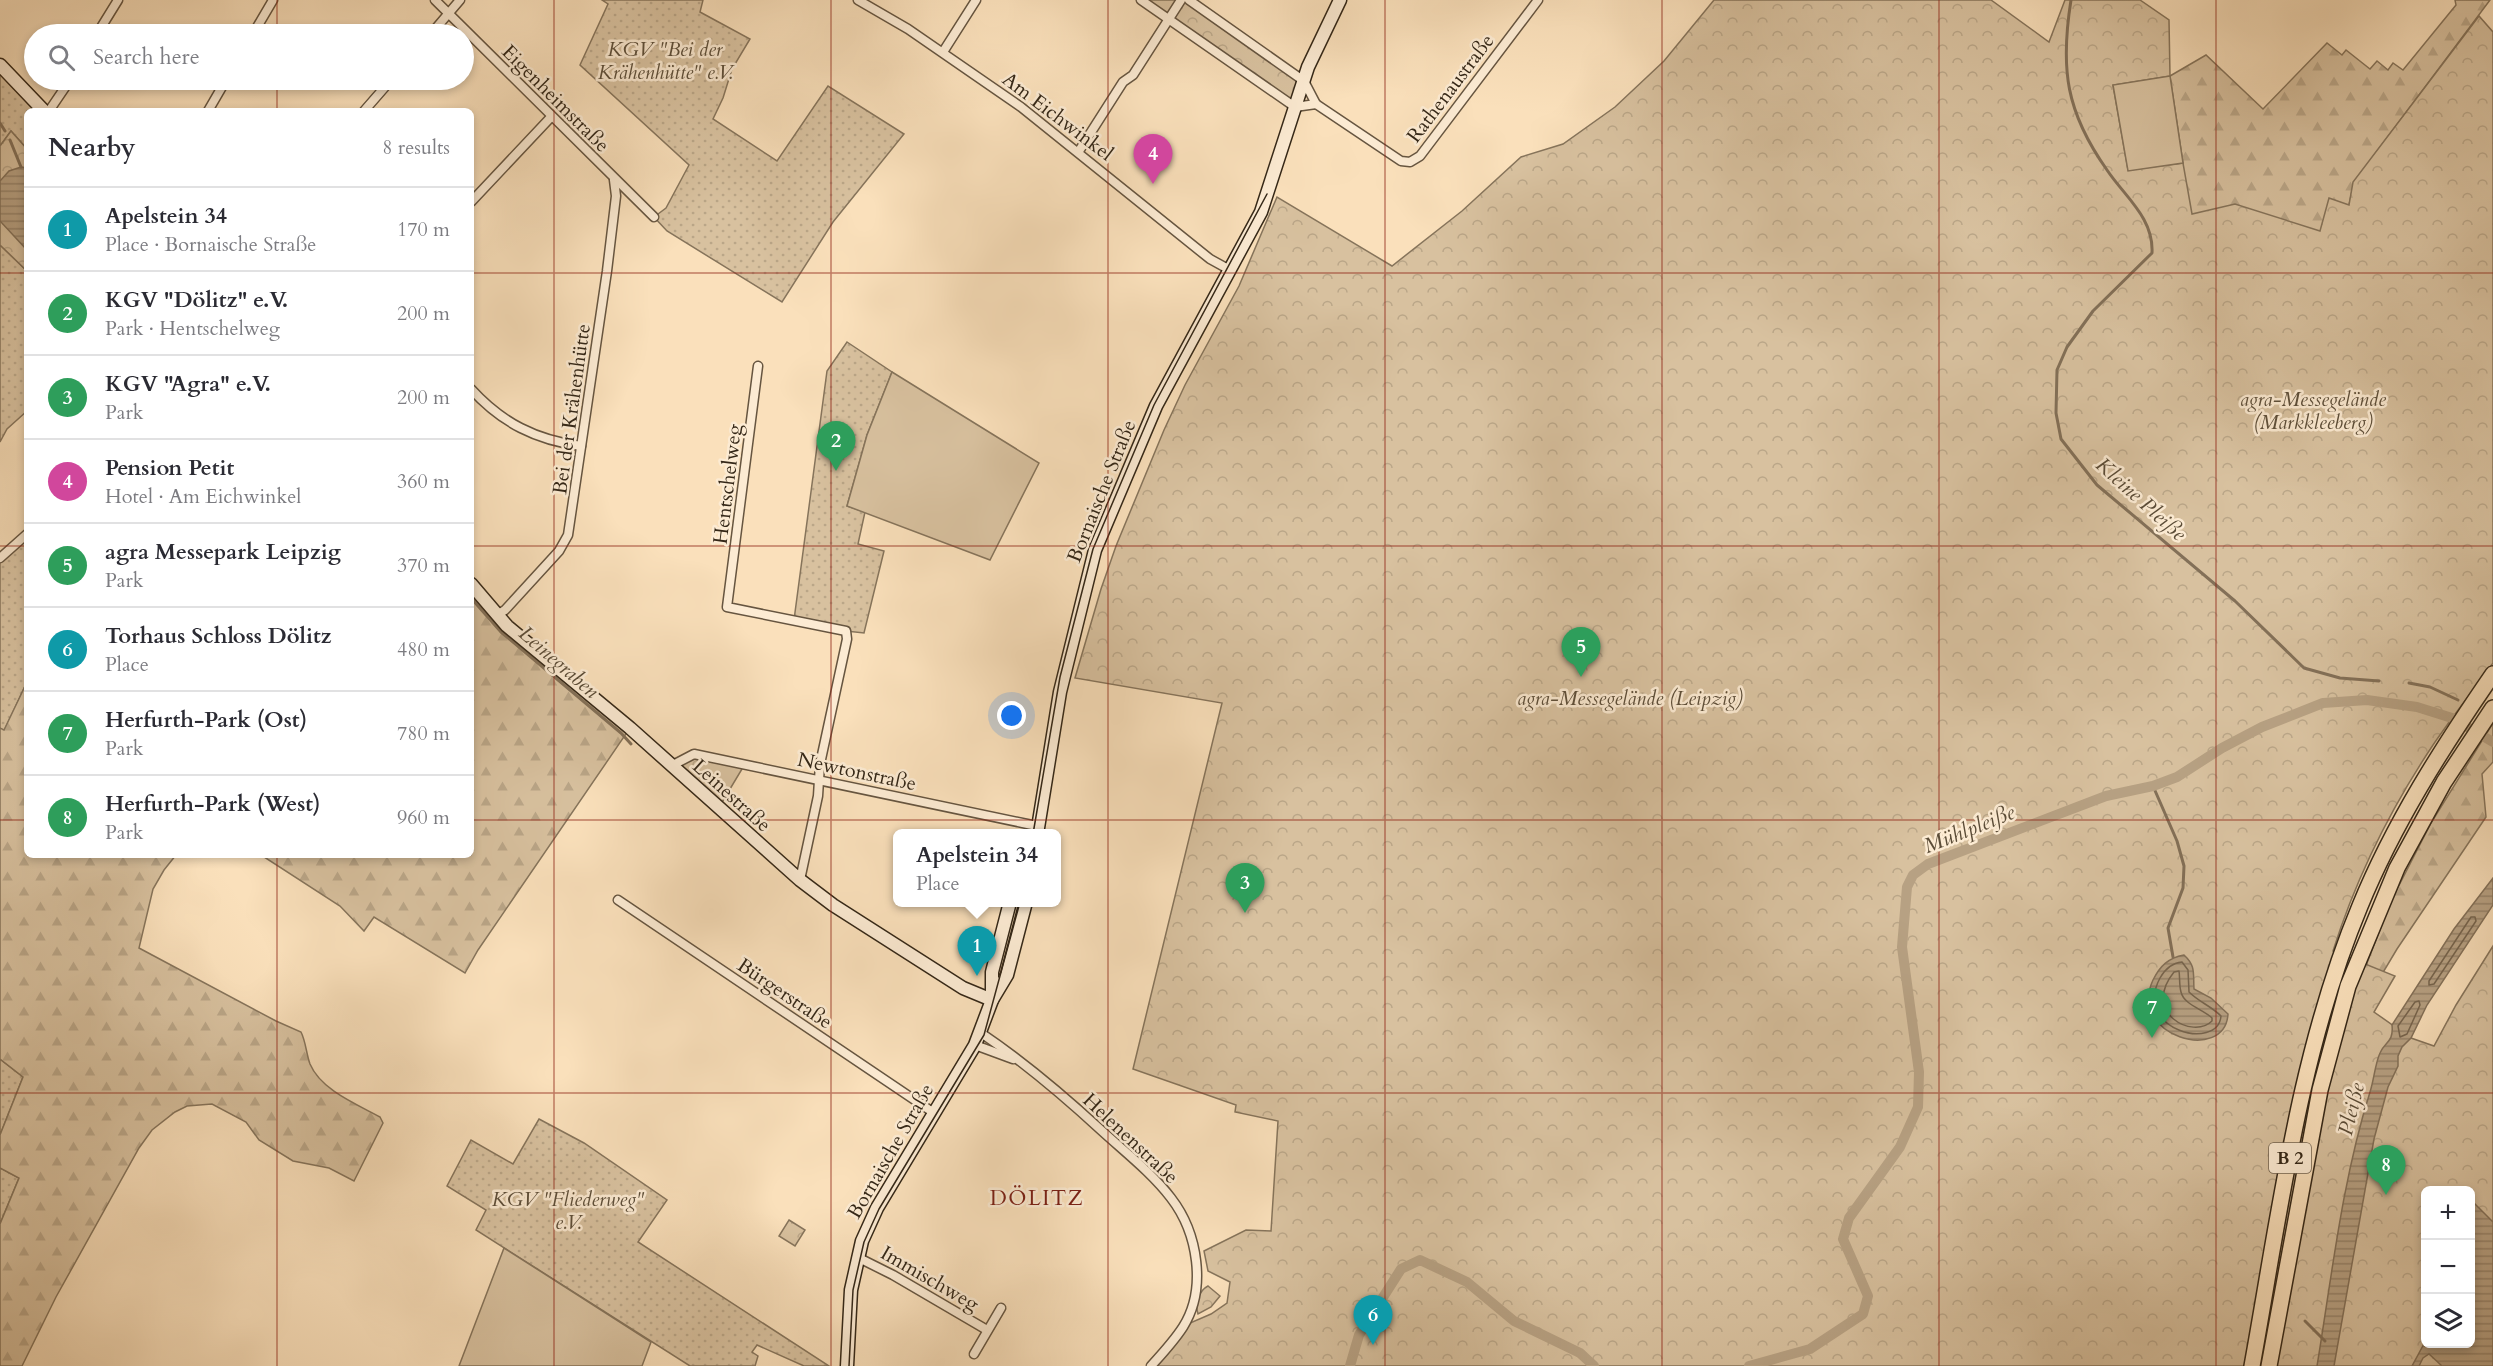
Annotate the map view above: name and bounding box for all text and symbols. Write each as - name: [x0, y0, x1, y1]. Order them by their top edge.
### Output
- search box: [24, 24, 474, 90]
- street label: Rathenaustraße: [1401, 28, 1500, 148]
- park label: KGV "Bei der Krähenhütte" e.V.: [598, 36, 735, 86]
- street label: Eigenheimstraße: [496, 39, 615, 158]
- icon: search: [45, 41, 78, 74]
- text: Search here: [93, 42, 200, 72]
- street label: Am Eichwinkel: [997, 66, 1119, 167]
- text: Nearby: [48, 130, 136, 165]
- text: 8 results: [382, 134, 450, 161]
- pin: 4: [1134, 134, 1172, 184]
- text: Apelstein 34: [105, 201, 227, 231]
- text: 1: [62, 216, 73, 243]
- text: 170 m: [397, 216, 450, 243]
- text: Place · Bornaische Straße: [105, 231, 316, 258]
- text: KGV "Dölitz" e.V.: [105, 285, 288, 315]
- text: 2: [62, 300, 73, 327]
- text: 200 m: [397, 300, 450, 327]
- text: Park · Hentschelweg: [105, 315, 280, 342]
- street label: Bei der Krähenhütte: [546, 322, 597, 496]
- text: KGV "Agra" e.V.: [105, 369, 271, 399]
- text: 3: [62, 384, 73, 411]
- text: 200 m: [397, 384, 450, 411]
- park label: agra-Messegelände (Markkleeberg): [2240, 386, 2386, 436]
- text: Park: [105, 399, 143, 426]
- street label: Bornaische Straße: [1061, 416, 1142, 567]
- street label: Hentschelweg: [707, 422, 748, 546]
- pin: 2: [816, 422, 856, 471]
- water label: Kleine Pleiße: [2089, 451, 2193, 548]
- text: Pension Petit: [105, 453, 234, 483]
- text: 4: [62, 468, 73, 495]
- text: 360 m: [397, 468, 450, 495]
- text: Hotel · Am Eichwinkel: [105, 483, 301, 510]
- text: agra Messepark Leipzig: [105, 537, 341, 567]
- text: 5: [62, 552, 73, 579]
- text: 370 m: [397, 552, 450, 579]
- text: Park: [105, 567, 143, 594]
- water label: Leinegraben: [512, 619, 606, 706]
- text: Torhaus Schloss Dölitz: [105, 621, 331, 651]
- pin: 5: [1562, 628, 1600, 677]
- text: 6: [62, 636, 73, 663]
- text: 480 m: [397, 636, 450, 663]
- text: Place: [105, 651, 149, 678]
- park label: agra-Messegelände (Leipzig): [1517, 685, 1743, 712]
- your location: [997, 701, 1026, 730]
- text: Herfurth-Park (Ost): [105, 705, 307, 735]
- text: 7: [62, 720, 73, 747]
- text: 780 m: [397, 720, 450, 747]
- text: Park: [105, 735, 143, 762]
- street label: Newtonstraße: [795, 746, 919, 797]
- street label: Leinestraße: [687, 753, 777, 838]
- text: Herfurth-Park (West): [105, 789, 321, 819]
- water label: Mühlpleiße: [1919, 798, 2020, 861]
- text: 8: [62, 804, 73, 831]
- text: 960 m: [397, 804, 450, 831]
- text: Park: [105, 819, 143, 846]
- popup: [893, 829, 1061, 907]
- text: Apelstein 34: [916, 840, 1038, 870]
- pin: 3: [1226, 864, 1264, 913]
- text: Place: [916, 870, 960, 897]
- pin: 1: [958, 926, 996, 976]
- street label: Bürgerstraße: [732, 952, 838, 1035]
- pin: 7: [2132, 988, 2172, 1038]
- street label: Bornaische Straße: [841, 1079, 940, 1224]
- water label: Pleiße: [2331, 1079, 2372, 1138]
- street label: Helenenstraße: [1077, 1087, 1184, 1190]
- road number: B 2: [2269, 1143, 2311, 1173]
- pin: 8: [2366, 1146, 2406, 1195]
- district label: DÖLITZ: [990, 1184, 1084, 1213]
- park label: KGV "Fliederweg" e.V.: [492, 1186, 644, 1236]
- map controls: [2421, 1186, 2475, 1348]
- button: +: [2421, 1186, 2475, 1240]
- street label: Immischweg: [876, 1239, 985, 1318]
- button: −: [2421, 1240, 2475, 1294]
- button: layers: [2421, 1294, 2475, 1348]
- pin: 6: [1354, 1296, 1392, 1345]

